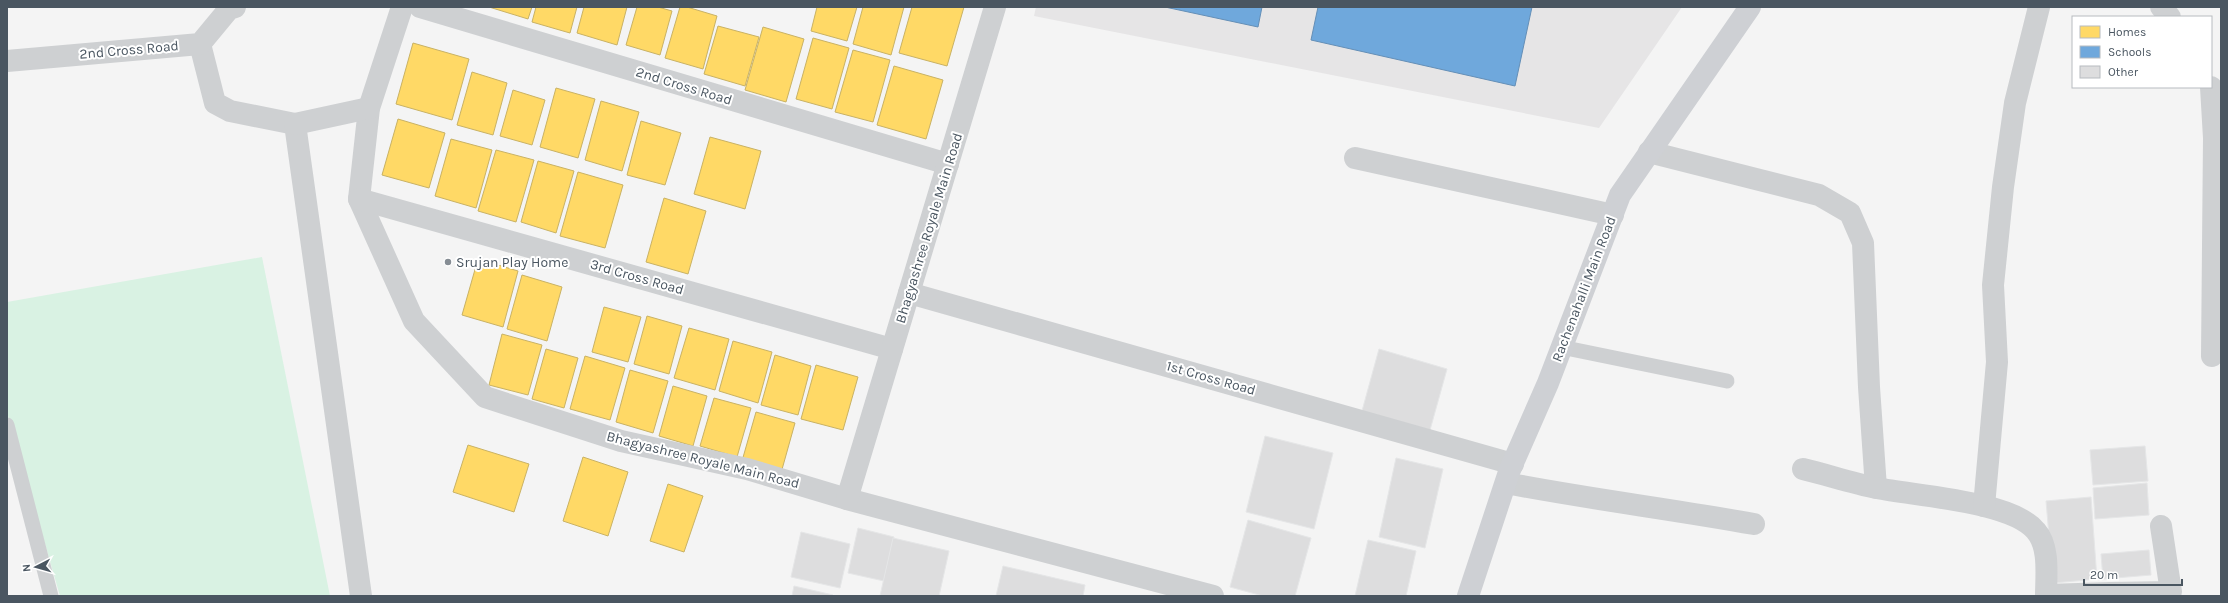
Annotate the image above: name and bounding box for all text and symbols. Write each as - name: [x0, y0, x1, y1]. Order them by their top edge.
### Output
- legend: [2072, 16, 2212, 88]
- text: Homes: [2108, 25, 2146, 39]
- street label: 2nd Cross Road: [79, 37, 179, 63]
- text: Schools: [2108, 45, 2151, 59]
- street label: 2nd Cross Road: [634, 63, 734, 109]
- text: Other: [2108, 65, 2139, 79]
- street label: Bhagyashree Royale Main Road: [892, 131, 966, 325]
- street label: Rachenahalli Main Road: [1548, 214, 1620, 364]
- place label: Srujan Play Home: [456, 254, 568, 271]
- street label: 3rd Cross Road: [588, 256, 686, 298]
- marker: Srujan Play Home: [443, 257, 453, 267]
- street label: 1st Cross Road: [1164, 357, 1258, 399]
- street label: Bhagyashree Royale Main Road: [605, 428, 801, 492]
- north arrow: [16, 547, 56, 587]
- scale bar: [2084, 561, 2182, 587]
- text: N: [20, 563, 33, 573]
- text: 20 m: [2090, 568, 2118, 582]

